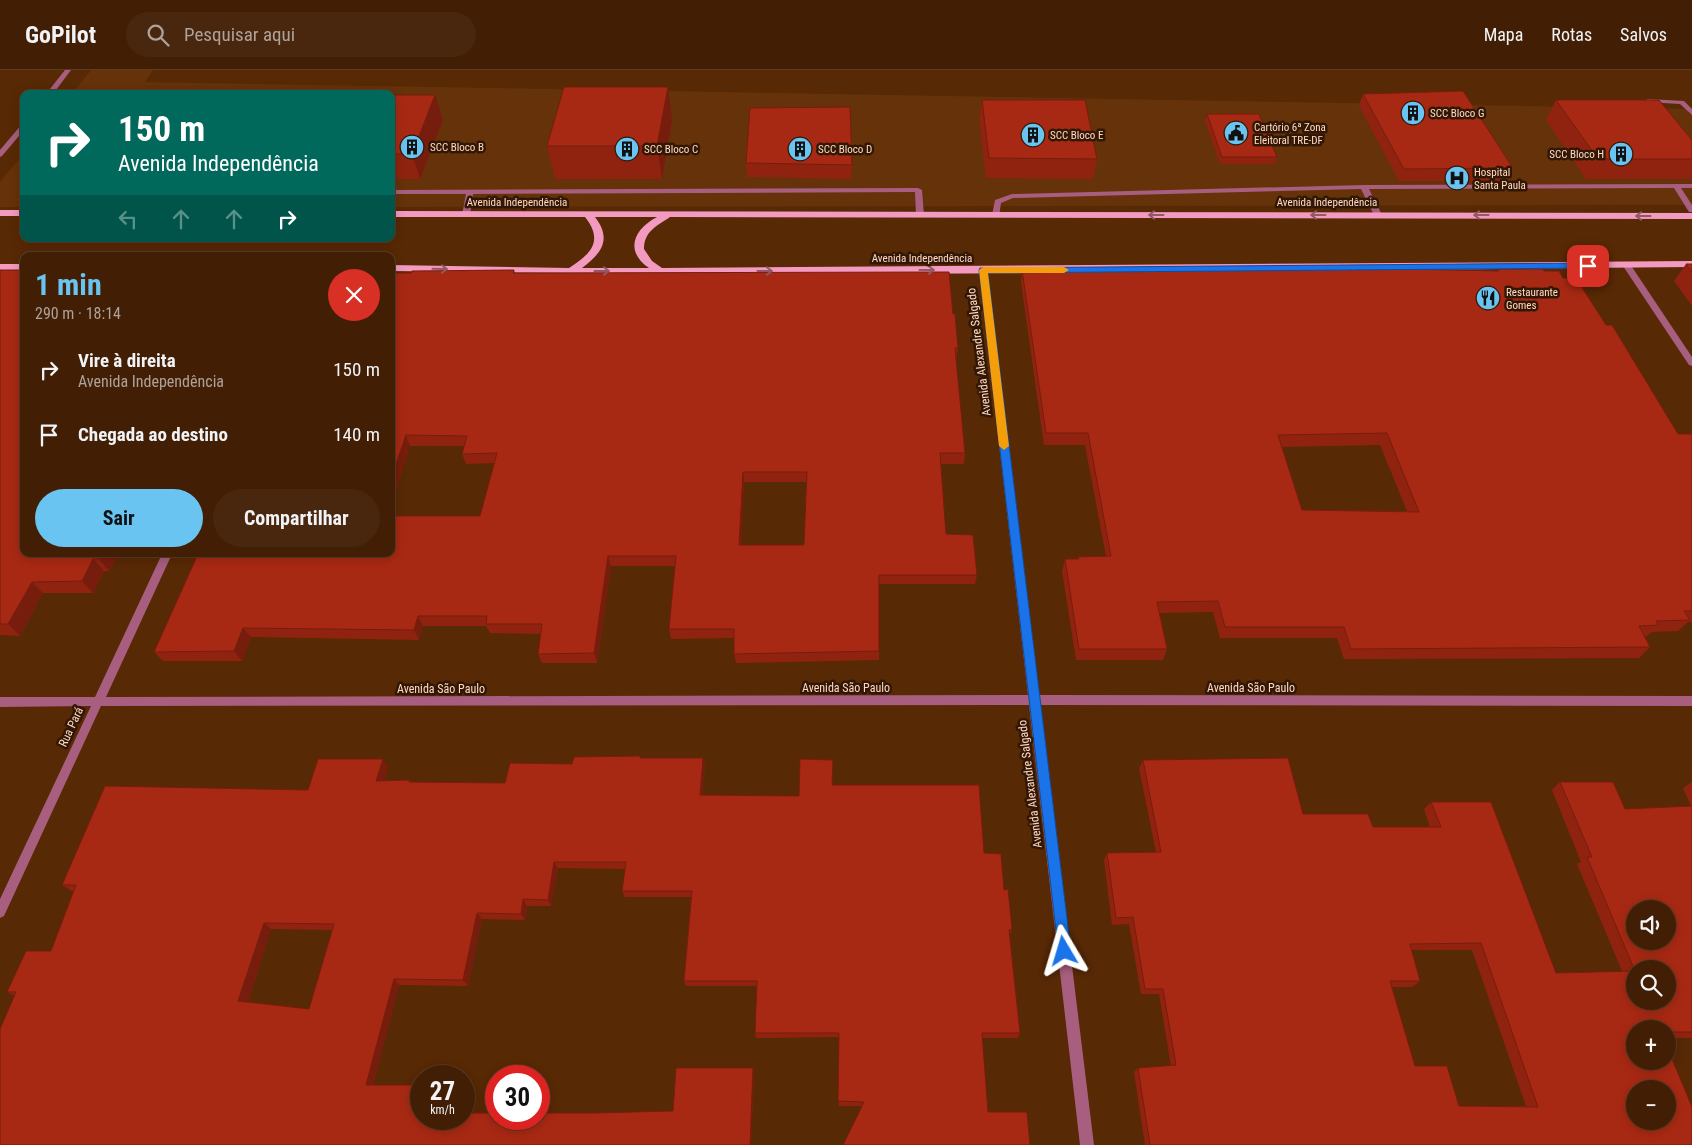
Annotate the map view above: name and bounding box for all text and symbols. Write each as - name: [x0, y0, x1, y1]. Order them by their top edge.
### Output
- search box: [126, 12, 476, 57]
- text: GoPilot: [25, 21, 96, 49]
- icon: search: [144, 21, 172, 49]
- text: Pesquisar aqui: [184, 23, 295, 46]
- text: Mapa: [1484, 24, 1523, 45]
- text: Rotas: [1551, 24, 1592, 45]
- text: Salvos: [1620, 24, 1667, 45]
- building icon: SCC Bloco G: [1400, 100, 1426, 126]
- place label: SCC Bloco G: [1430, 107, 1484, 120]
- text: 150 m: [118, 109, 205, 150]
- icon: right: [35, 110, 100, 175]
- public building icon: Cartório 6ª Zona Eleitoral TRE-DF: [1223, 120, 1249, 146]
- place label: Cartório 6ª Zona Eleitoral TRE-DF: [1254, 121, 1326, 147]
- building icon: SCC Bloco E: [1020, 122, 1046, 148]
- place label: SCC Bloco E: [1050, 129, 1104, 142]
- building icon: SCC Bloco B: [399, 134, 425, 160]
- building icon: SCC Bloco C: [614, 136, 640, 162]
- building icon: SCC Bloco D: [787, 136, 813, 162]
- place label: SCC Bloco B: [430, 141, 484, 154]
- building icon: SCC Bloco H: [1608, 141, 1634, 167]
- place label: SCC Bloco C: [644, 143, 698, 156]
- place label: SCC Bloco D: [818, 143, 872, 156]
- place label: SCC Bloco H: [1549, 148, 1604, 161]
- text: Avenida Independência: [118, 151, 319, 176]
- hospital icon: Hospital Santa Paula: [1444, 165, 1470, 191]
- place label: Hospital Santa Paula: [1474, 166, 1526, 192]
- street label: Avenida Independência: [467, 196, 567, 209]
- street label: Avenida Independência: [1277, 196, 1377, 209]
- icon: left: [114, 205, 142, 233]
- icon: ahead: [167, 205, 195, 233]
- icon: ahead: [220, 205, 248, 233]
- icon: right: [273, 205, 301, 233]
- one-way arrow: [1148, 210, 1164, 220]
- one-way arrow: [1311, 210, 1327, 220]
- one-way arrow: [1473, 210, 1490, 220]
- one-way arrow: [1636, 211, 1652, 221]
- pin: [1567, 245, 1609, 287]
- street label: Avenida Independência: [872, 252, 972, 265]
- icon: arrive: [1574, 252, 1602, 280]
- one-way arrow: [432, 264, 448, 274]
- one-way arrow: [919, 265, 935, 275]
- one-way arrow: [594, 266, 610, 276]
- one-way arrow: [757, 266, 773, 275]
- text: 1 min: [35, 267, 102, 302]
- button: close: [328, 269, 380, 321]
- restaurant icon: Restaurante Gomes: [1475, 285, 1501, 311]
- place label: Restaurante Gomes: [1506, 286, 1558, 312]
- street label: Avenida Alexandre Salgado: [964, 287, 994, 417]
- text: 290 m · 18:14: [35, 304, 121, 323]
- text: Vire à direita: [78, 349, 176, 372]
- icon: right: [35, 356, 63, 384]
- text: 150 m: [333, 358, 380, 381]
- text: Avenida Independência: [78, 372, 224, 391]
- icon: arrive: [35, 421, 63, 449]
- text: Chegada ao destino: [78, 423, 228, 446]
- text: 140 m: [333, 423, 380, 446]
- button: Sair: [35, 489, 203, 547]
- button: Compartilhar: [213, 489, 380, 547]
- street label: Avenida São Paulo: [802, 681, 890, 695]
- street label: Avenida São Paulo: [1207, 681, 1295, 695]
- street label: Avenida São Paulo: [397, 682, 485, 696]
- street label: Rua Pará: [56, 705, 86, 749]
- street label: Avenida Alexandre Salgado: [1015, 719, 1045, 849]
- map controls: [1626, 900, 1676, 1130]
- button: sound: [1626, 900, 1676, 950]
- position arrow: [1037, 924, 1089, 976]
- button: search: [1626, 960, 1676, 1010]
- button: +: [1626, 1020, 1676, 1070]
- speed limit sign: 30: [485, 1065, 550, 1130]
- text: 27: [430, 1077, 455, 1106]
- button: −: [1626, 1080, 1676, 1130]
- text: km/h: [430, 1103, 455, 1117]

